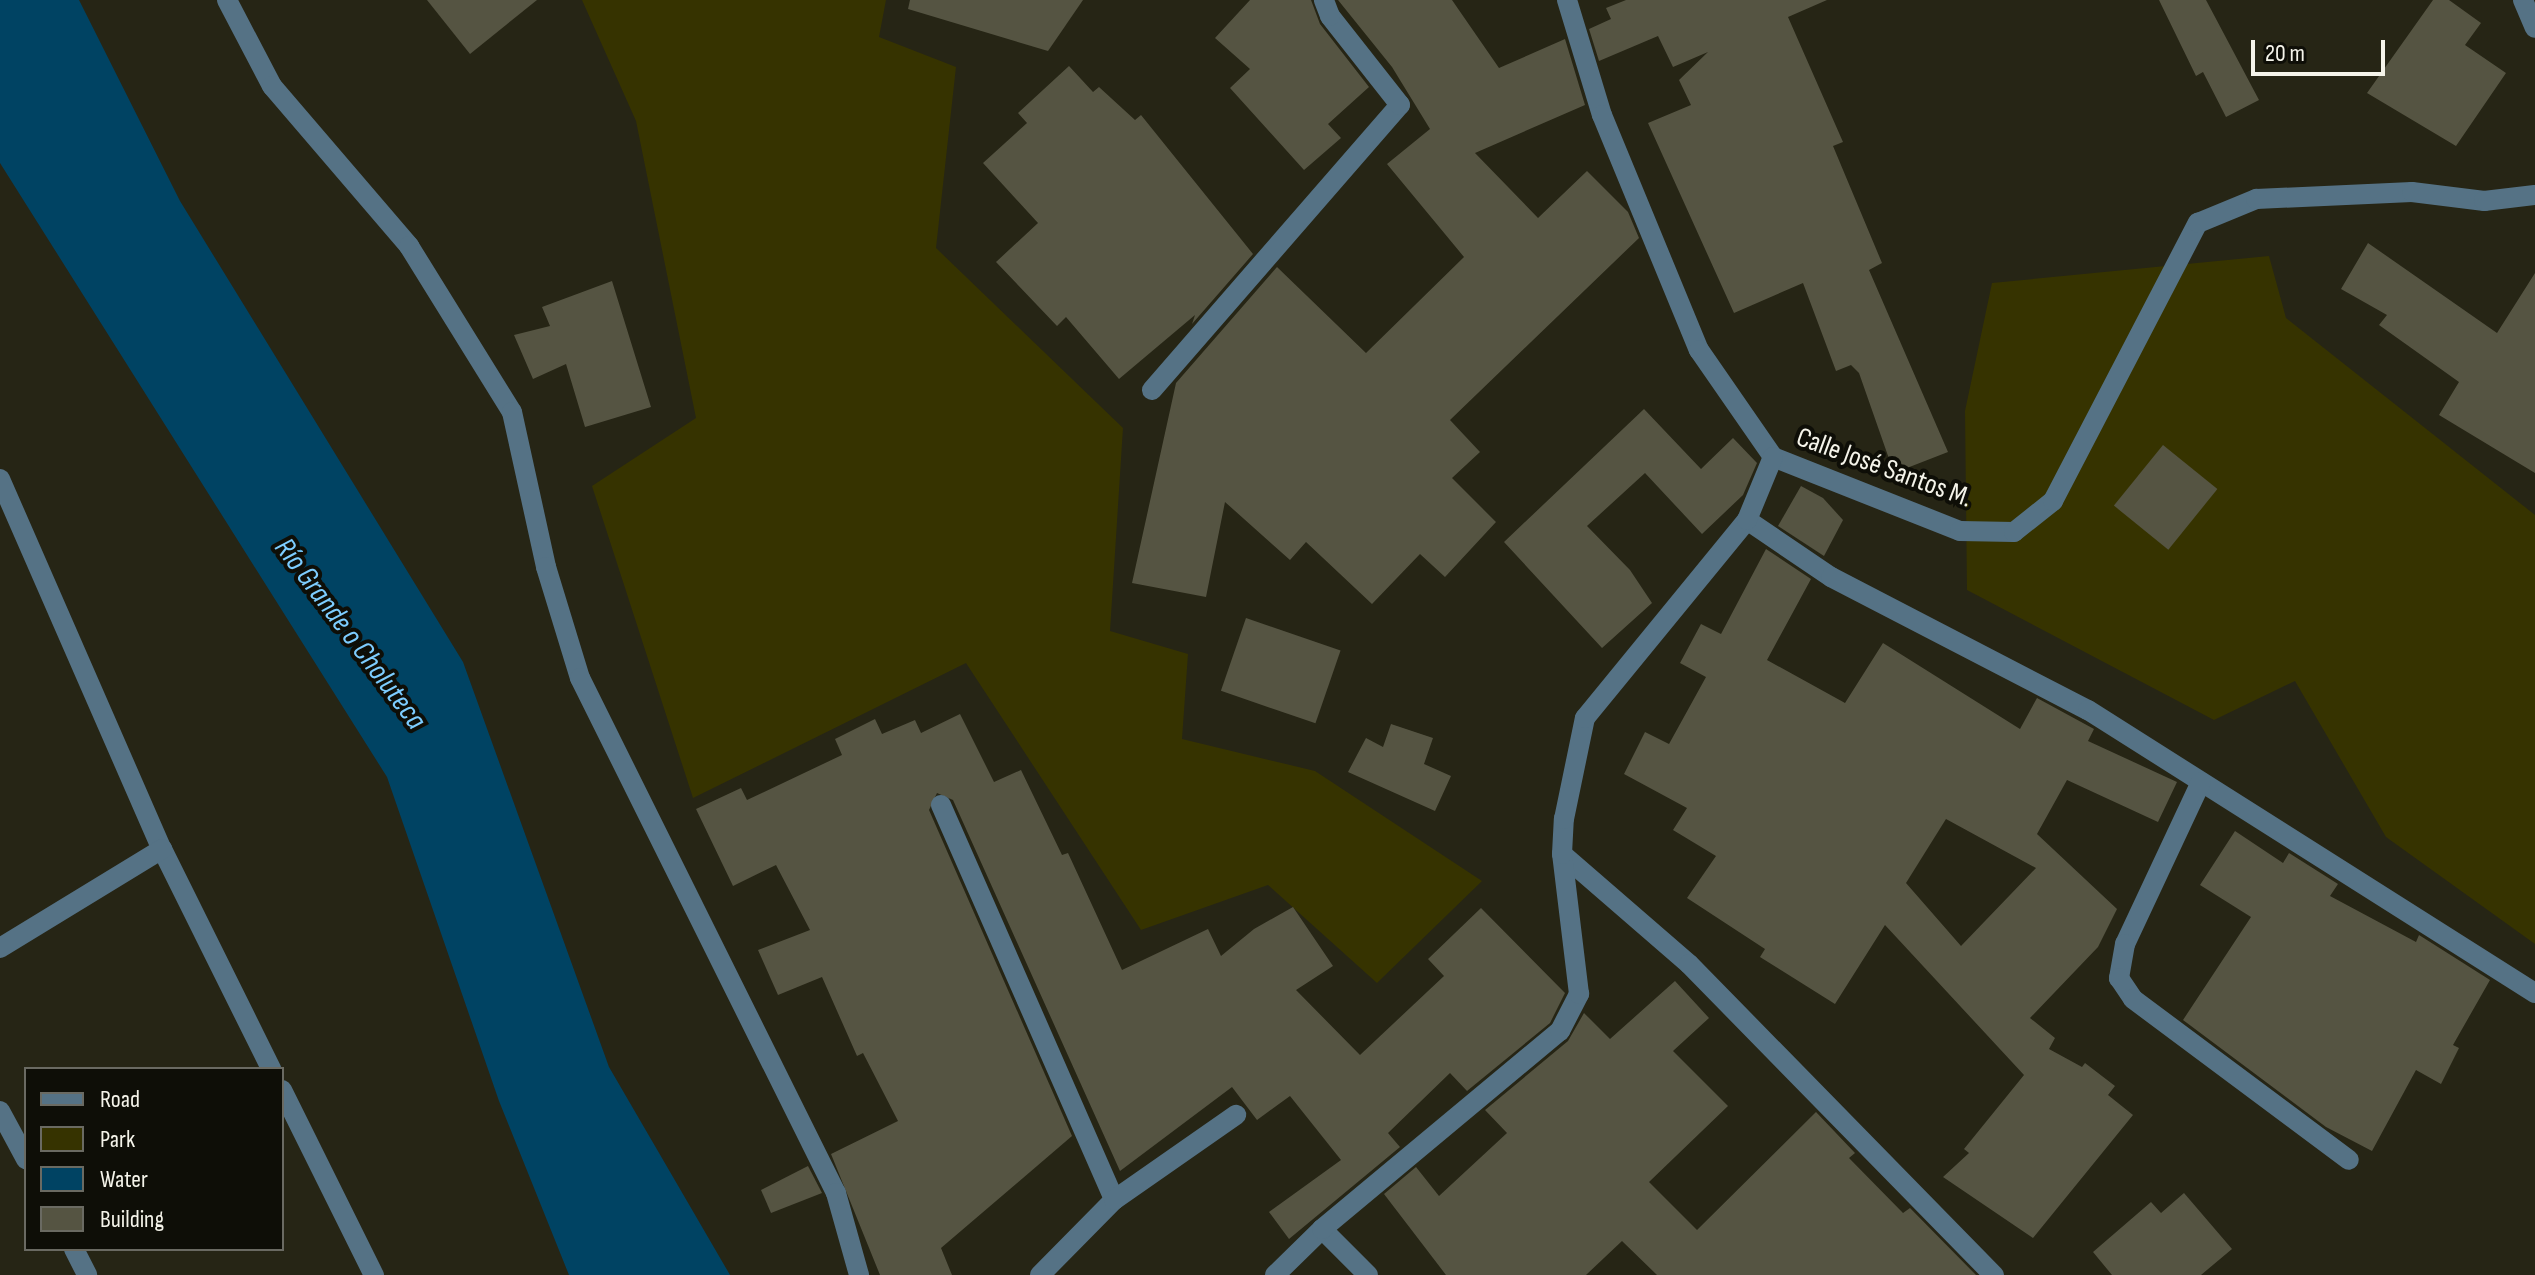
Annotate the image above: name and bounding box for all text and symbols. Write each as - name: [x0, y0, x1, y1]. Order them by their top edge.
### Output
- scale bar: [2255, 24, 2389, 74]
- text: 20 m: [2265, 39, 2305, 68]
- street label: Calle José Santos M.: [1792, 421, 1976, 515]
- water label: Río Grande o Choluteca: [266, 531, 434, 737]
- legend: [24, 1067, 284, 1251]
- text: Road: [100, 1085, 140, 1114]
- text: Park: [100, 1125, 135, 1154]
- text: Water: [100, 1165, 148, 1194]
- text: Building: [100, 1205, 164, 1234]

